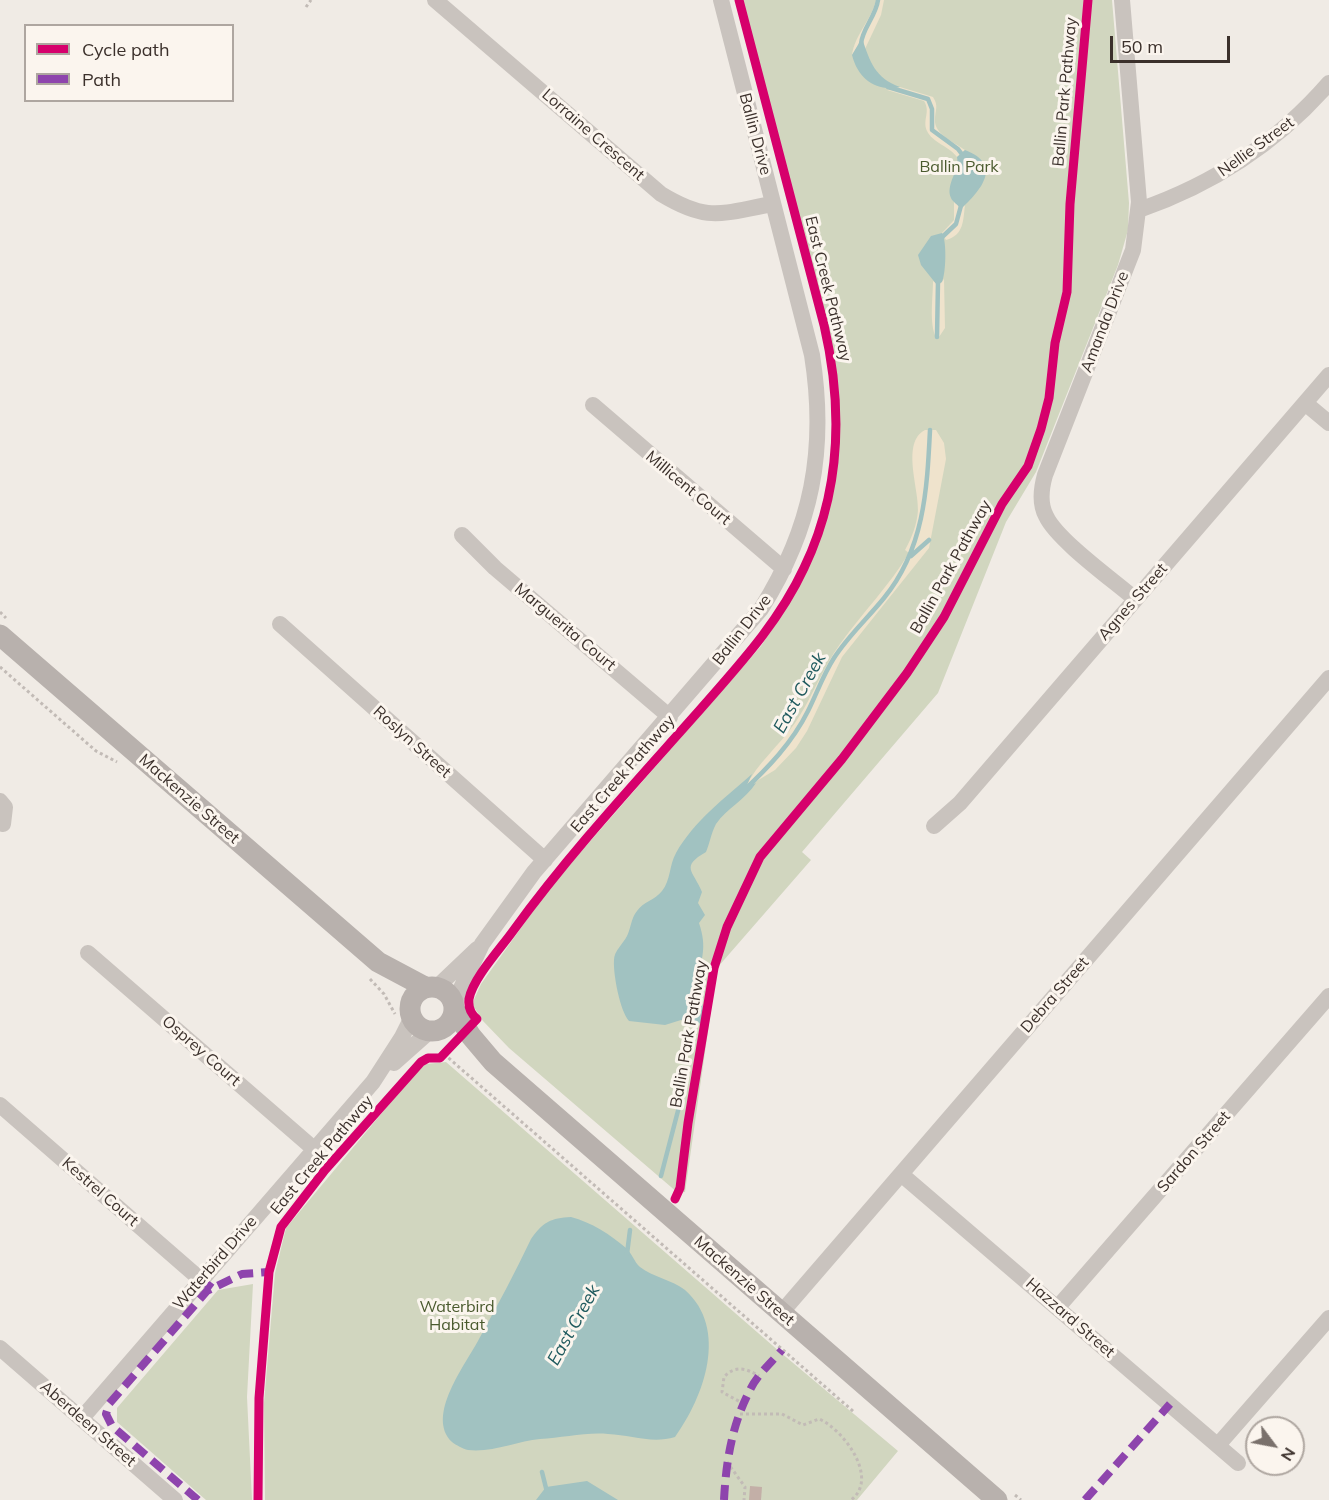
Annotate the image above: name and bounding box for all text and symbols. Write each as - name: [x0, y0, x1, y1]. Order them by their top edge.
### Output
- street label: Ballin Park Pathway: [1049, 17, 1081, 167]
- legend: [24, 24, 234, 102]
- scale bar: [1113, 24, 1233, 62]
- text: 50 m: [1121, 35, 1163, 58]
- text: Cycle path: [82, 38, 169, 61]
- text: Path: [82, 68, 121, 91]
- street label: Lorraine Crescent: [538, 85, 648, 185]
- street label: Ballin Drive: [735, 91, 775, 177]
- street label: Nellie Street: [1214, 113, 1298, 181]
- park label: Ballin Park: [919, 157, 999, 177]
- street label: East Creek Pathway: [801, 214, 855, 364]
- street label: Amanda Drive: [1077, 269, 1133, 375]
- street label: Millicent Court: [642, 447, 734, 529]
- street label: Ballin Park Pathway: [906, 497, 996, 637]
- street label: Agnes Street: [1094, 560, 1172, 644]
- street label: Marguerita Court: [510, 579, 620, 675]
- street label: Ballin Drive: [709, 591, 775, 669]
- water label: East Creek: [769, 649, 831, 737]
- street label: Roslyn Street: [369, 702, 455, 782]
- street label: East Creek Pathway: [567, 711, 679, 837]
- street label: Mackenzie Street: [135, 750, 243, 848]
- street label: Debra Street: [1017, 953, 1093, 1037]
- street label: Ballin Park Pathway: [667, 959, 711, 1109]
- street label: Osprey Court: [158, 1012, 244, 1090]
- street label: East Creek Pathway: [267, 1092, 377, 1218]
- street label: Sardon Street: [1153, 1107, 1235, 1197]
- street label: Kestrel Court: [58, 1154, 142, 1230]
- street label: Waterbird Drive: [169, 1212, 261, 1314]
- street label: Mackenzie Street: [690, 1232, 798, 1330]
- street label: Hazzard Street: [1022, 1274, 1118, 1362]
- water label: East Creek: [543, 1281, 605, 1369]
- park label: Waterbird Habitat: [419, 1297, 495, 1335]
- street label: Aberdeen Street: [36, 1377, 140, 1471]
- north arrow: [1245, 1416, 1305, 1476]
- text: N: [1277, 1444, 1300, 1465]

